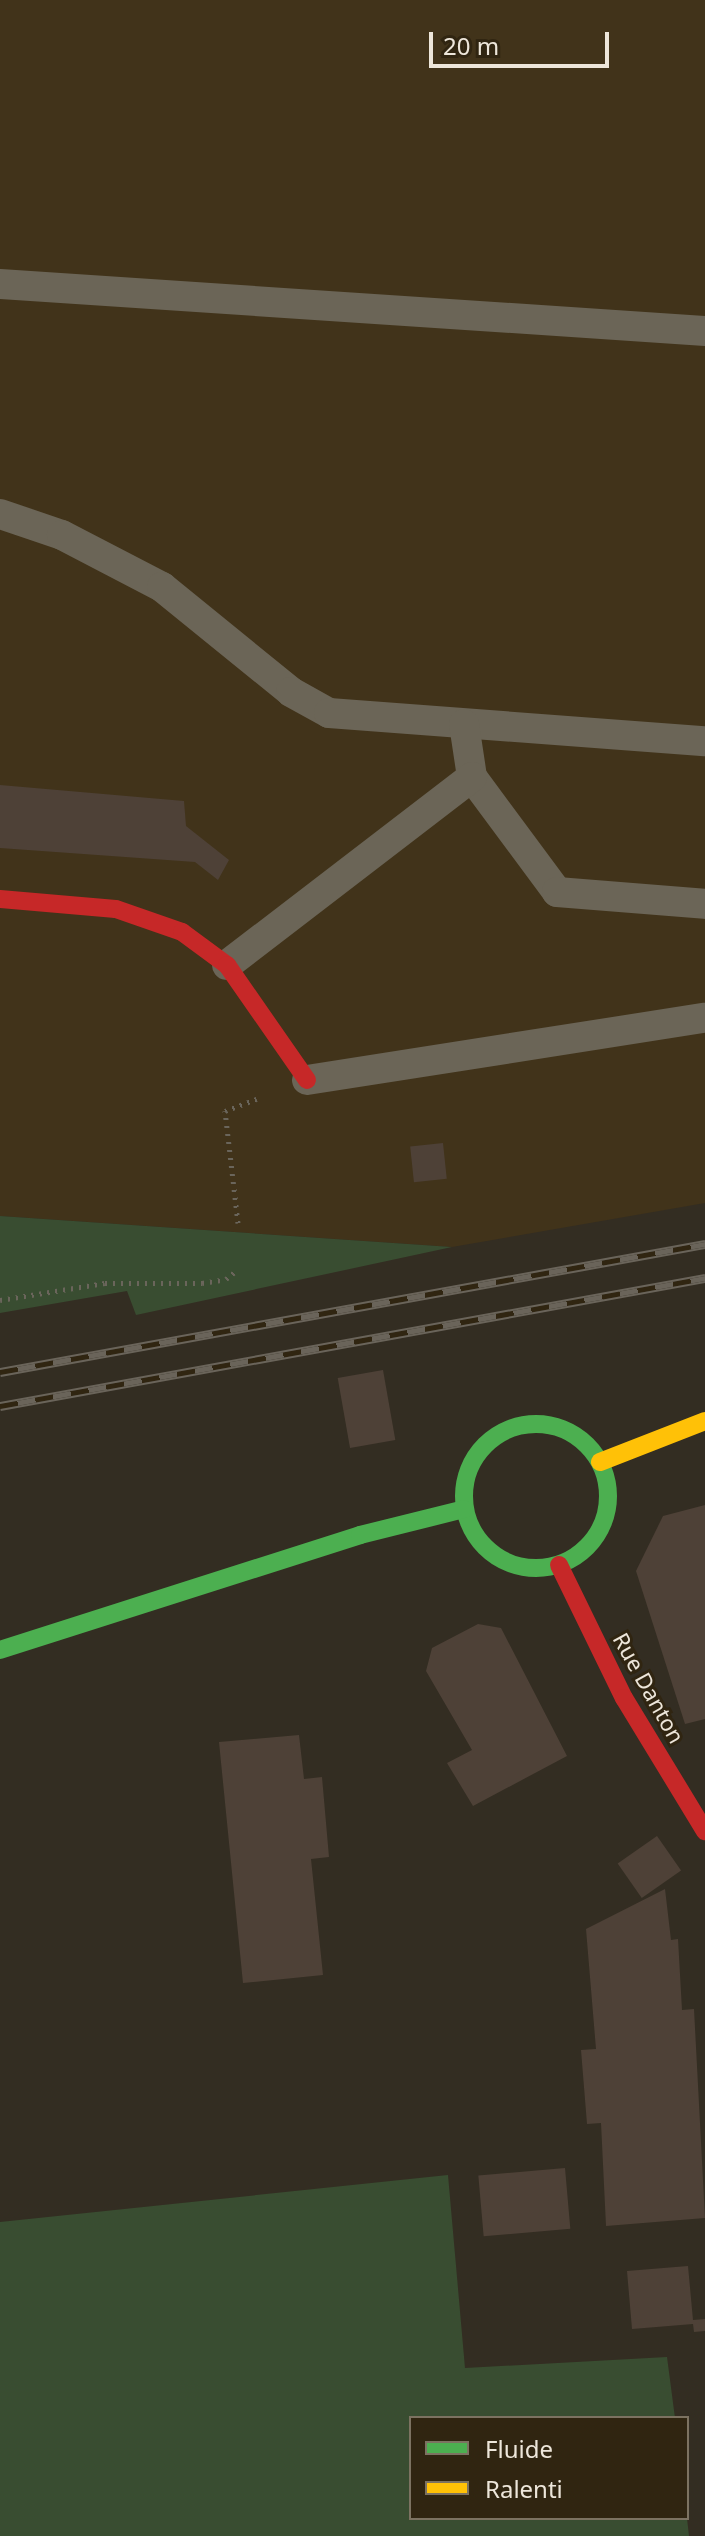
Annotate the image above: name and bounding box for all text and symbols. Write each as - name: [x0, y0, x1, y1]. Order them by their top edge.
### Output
- scale bar: [433, 16, 613, 66]
- text: 20 m: [443, 29, 499, 62]
- street label: Rue Danton: [608, 1628, 690, 1748]
- legend: [409, 2416, 689, 2520]
- text: Fluide: [485, 2432, 553, 2465]
- text: Ralenti: [485, 2472, 563, 2505]

